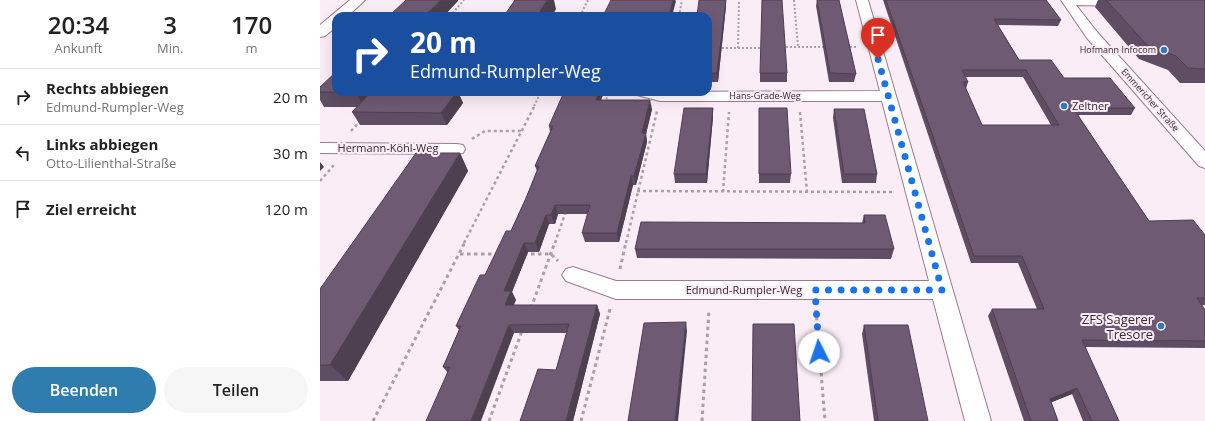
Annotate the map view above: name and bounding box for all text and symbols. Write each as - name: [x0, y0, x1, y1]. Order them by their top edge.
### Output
- text: 20:34: [48, 8, 109, 41]
- text: 3: [163, 8, 177, 41]
- text: 170: [231, 8, 272, 41]
- pin: [861, 18, 895, 59]
- text: 20 m: [410, 23, 477, 61]
- icon: arrive: [867, 24, 889, 46]
- icon: right: [344, 28, 396, 80]
- text: Ankunft: [54, 39, 102, 57]
- text: Min.: [157, 39, 183, 57]
- text: m: [246, 39, 258, 57]
- place label: Hofmann Infocom: [1080, 43, 1156, 56]
- marker: Hofmann Infocom: [1159, 45, 1169, 55]
- text: Edmund-Rumpler-Weg: [410, 59, 601, 83]
- street label: Emmericher Straße: [1118, 65, 1182, 134]
- text: Rechts abbiegen: [46, 78, 169, 98]
- icon: right: [12, 86, 34, 108]
- text: 20 m: [273, 87, 308, 107]
- street label: Hans-Grade-Weg: [729, 89, 801, 102]
- text: Edmund-Rumpler-Weg: [46, 98, 184, 116]
- place label: Zeltner: [1072, 98, 1109, 113]
- marker: Zeltner: [1059, 101, 1069, 111]
- text: Links abbiegen: [46, 134, 158, 154]
- street label: Hermann-Köhl-Weg: [338, 140, 438, 155]
- icon: left: [12, 142, 34, 164]
- text: 30 m: [273, 143, 308, 163]
- text: Otto-Lilienthal-Straße: [46, 154, 176, 172]
- icon: arrive: [12, 198, 34, 220]
- text: Ziel erreicht: [46, 199, 137, 219]
- text: 120 m: [264, 199, 308, 219]
- street label: Edmund-Rumpler-Weg: [686, 282, 802, 297]
- place label: ZFS Sagerer Tresore: [1082, 310, 1154, 343]
- marker: ZFS Sagerer Tresore: [1156, 321, 1166, 331]
- position arrow: [798, 331, 840, 373]
- button: Beenden: [12, 367, 156, 413]
- button: Teilen: [164, 367, 308, 413]

